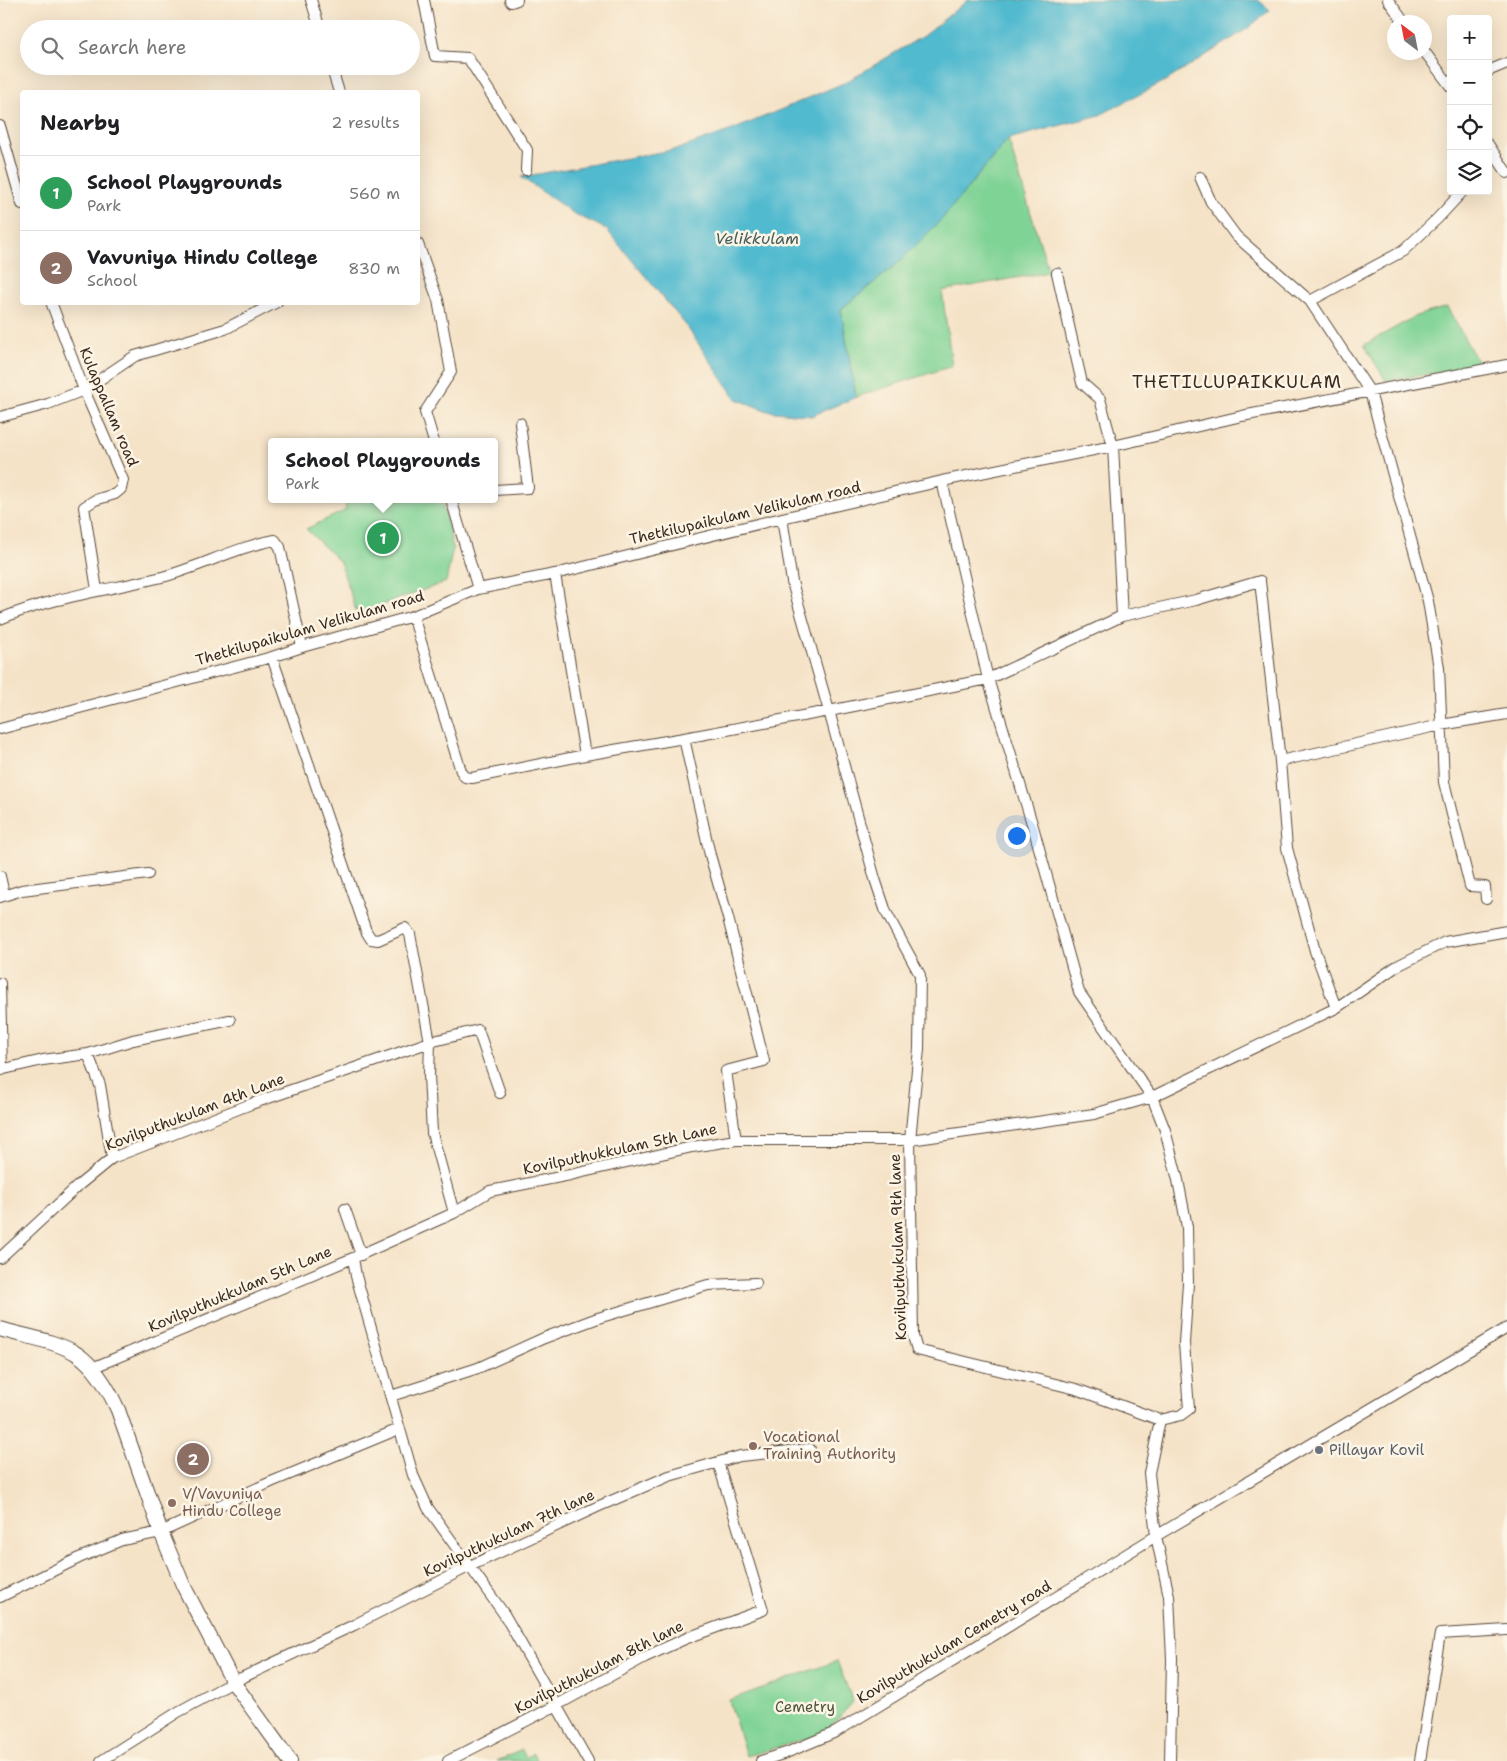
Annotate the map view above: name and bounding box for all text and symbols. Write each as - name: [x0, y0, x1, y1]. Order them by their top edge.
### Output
- north arrow: [1387, 15, 1432, 60]
- map controls: [1447, 15, 1492, 195]
- button: +: [1447, 15, 1492, 60]
- search box: [20, 20, 420, 75]
- icon: search: [38, 34, 66, 62]
- text: Search here: [78, 35, 187, 60]
- button: −: [1447, 60, 1492, 105]
- button: locate: [1447, 105, 1492, 150]
- text: Nearby: [40, 109, 120, 137]
- text: 2 results: [331, 112, 400, 133]
- button: layers: [1447, 150, 1492, 195]
- text: School Playgrounds: [87, 170, 282, 195]
- text: 1: [52, 183, 60, 204]
- text: 560 m: [349, 183, 400, 204]
- text: Park: [87, 195, 121, 216]
- water label: Velikkulam: [715, 228, 799, 249]
- text: Vavuniya Hindu College: [87, 245, 318, 270]
- text: 2: [50, 258, 62, 279]
- text: 830 m: [348, 258, 400, 279]
- text: School: [87, 270, 137, 291]
- street label: Kulappallam road: [75, 344, 143, 470]
- district label: THETILLUPAIKKULAM: [1132, 370, 1342, 394]
- popup: [268, 438, 498, 503]
- text: School Playgrounds: [285, 448, 481, 473]
- text: Park: [285, 473, 320, 494]
- street label: Thetkilupaikulam Velikulam road: [627, 476, 863, 549]
- pin: 1: [367, 519, 399, 557]
- street label: Thetkilupaikulam Velikulam road: [193, 586, 427, 670]
- your location: [1004, 823, 1030, 849]
- street label: Kovilputhukulam 4th Lane: [102, 1069, 288, 1155]
- street label: Kovilputhukkulam 5th Lane: [521, 1119, 719, 1179]
- street label: Kovilputhukulam 9th lane: [885, 1153, 911, 1341]
- street label: Kovilputhukkulam 5th Lane: [145, 1241, 335, 1337]
- place label: Vocational Training Authority: [763, 1427, 896, 1464]
- pin: 2: [177, 1440, 209, 1478]
- marker: Vocational Training Authority: [747, 1440, 759, 1452]
- place label: Pillayar Kovil: [1329, 1440, 1425, 1460]
- marker: Pillayar Kovil: [1313, 1444, 1325, 1456]
- place label: V/Vavuniya Hindu College: [182, 1484, 282, 1521]
- street label: Kovilputhukulam 7th lane: [420, 1484, 598, 1582]
- marker: V/Vavuniya Hindu College: [166, 1497, 178, 1509]
- street label: Kovilputhukulam Cemetry road: [853, 1576, 1055, 1708]
- street label: Kovilputhukulam 8th lane: [511, 1616, 687, 1718]
- park label: Cemetry: [775, 1697, 835, 1717]

